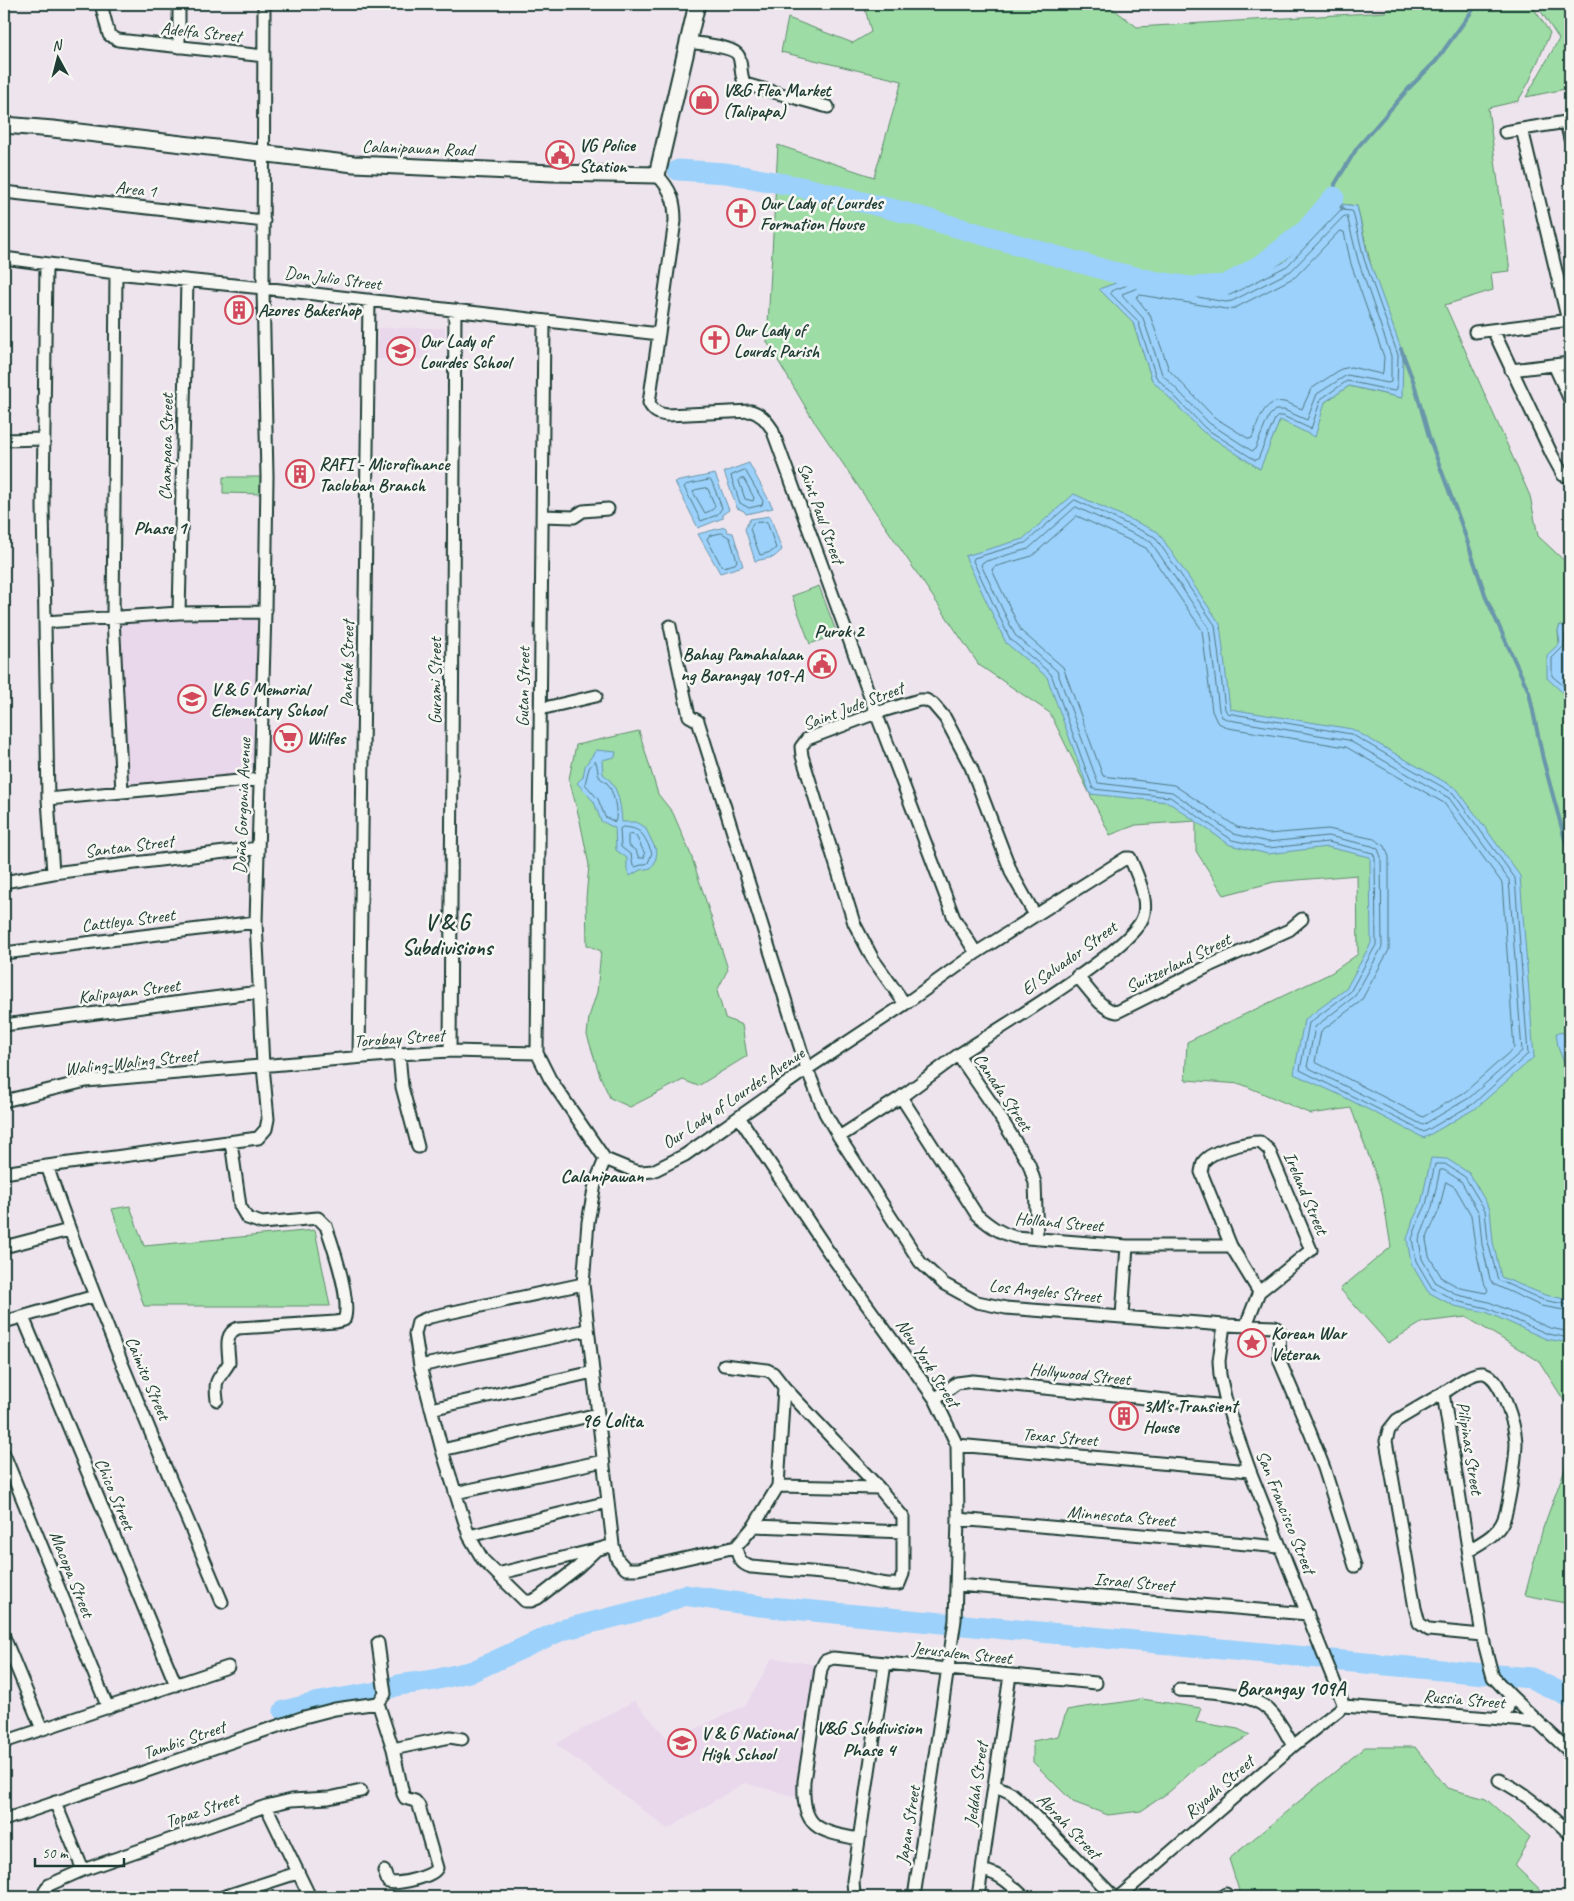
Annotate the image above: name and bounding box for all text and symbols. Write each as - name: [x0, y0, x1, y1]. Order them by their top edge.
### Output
- street label: Adelfa Street: [160, 17, 245, 47]
- north arrow: [32, 32, 82, 82]
- text: N: [51, 36, 64, 55]
- place label: V&G Flea Market (Talipapa): [723, 79, 833, 122]
- shop icon: V&G Flea Market (Talipapa): [689, 85, 719, 115]
- place label: VG Police Station: [579, 134, 637, 177]
- street label: Calanipawan Road: [361, 135, 477, 161]
- public building icon: VG Police Station: [545, 140, 575, 170]
- street label: Area 1: [115, 176, 158, 202]
- place label: Our Lady of Lourdes Formation House: [760, 192, 884, 235]
- church icon: Our Lady of Lourdes Formation House: [726, 198, 756, 228]
- street label: Don Julio Street: [283, 261, 385, 295]
- building icon: Azores Bakeshop: [224, 295, 254, 325]
- place label: Azores Bakeshop: [258, 299, 362, 321]
- place label: Our Lady of Lourds Parish: [734, 319, 820, 362]
- church icon: Our Lady of Lourds Parish: [700, 325, 730, 355]
- place label: Our Lady of Lourdes School: [420, 330, 515, 373]
- school or university icon: Our Lady of Lourdes School: [386, 336, 416, 366]
- street label: Champaca Street: [154, 391, 178, 501]
- place label: RAFI - Microfinance Tacloban Branch: [319, 453, 451, 496]
- building icon: RAFI - Microfinance Tacloban Branch: [285, 459, 315, 489]
- street label: Saint Paul Street: [793, 460, 850, 569]
- district label: Phase 1: [134, 516, 189, 540]
- street label: Pantak Street: [335, 617, 359, 708]
- district label: Purok 2: [814, 619, 866, 643]
- street label: Gurami Street: [424, 636, 446, 724]
- place label: Bahay Pamahalaan ng Barangay 109-A: [681, 643, 805, 686]
- street label: Gutan Street: [511, 645, 535, 727]
- public building icon: Bahay Pamahalaan ng Barangay 109-A: [807, 649, 837, 679]
- street label: Saint Jude Street: [800, 676, 909, 735]
- place label: V & G Memorial Elementary School: [211, 678, 329, 721]
- school or university icon: V & G Memorial Elementary School: [177, 684, 207, 714]
- supermarket icon: Wilfes: [273, 723, 303, 753]
- place label: Wilfes: [307, 727, 347, 749]
- street label: Doña Gorgonia Avenue: [229, 737, 255, 874]
- street label: Santan Street: [83, 829, 178, 862]
- street label: Cattleya Street: [80, 903, 178, 937]
- district label: V & G Subdivisions: [402, 909, 495, 962]
- street label: El Salvador Street: [1017, 915, 1123, 1000]
- street label: Switzerland Street: [1122, 927, 1236, 998]
- street label: Kalipayan Street: [77, 974, 183, 1008]
- street label: Torobay Street: [353, 1024, 448, 1052]
- street label: Our Lady of Lourdes Avenue: [658, 1042, 809, 1154]
- street label: Waling-Waling Street: [64, 1044, 201, 1080]
- street label: Canada Street: [969, 1049, 1038, 1137]
- street label: Ireland Street: [1279, 1148, 1334, 1240]
- district label: Calanipawan: [561, 1164, 644, 1188]
- street label: Holland Street: [1014, 1207, 1106, 1237]
- street label: Los Angeles Street: [988, 1274, 1104, 1308]
- street label: New York Street: [891, 1315, 966, 1414]
- place label: Korean War Veteran: [1271, 1322, 1348, 1365]
- place icon: Korean War Veteran: [1237, 1328, 1267, 1358]
- street label: Caimito Street: [121, 1333, 176, 1425]
- street label: Hollywood Street: [1029, 1358, 1133, 1390]
- place label: 3M's Transient House: [1143, 1395, 1240, 1438]
- street label: Pilipinas Street: [1452, 1400, 1489, 1498]
- building icon: 3M's Transient House: [1109, 1401, 1139, 1431]
- district label: 96 Lolita: [581, 1408, 644, 1433]
- street label: Texas Street: [1022, 1423, 1100, 1451]
- street label: San Francisco Street: [1251, 1447, 1322, 1580]
- street label: Chico Street: [90, 1455, 141, 1535]
- street label: Minnesota Street: [1066, 1500, 1178, 1532]
- street label: Macopa Street: [45, 1528, 100, 1622]
- street label: Israel Street: [1093, 1568, 1178, 1597]
- street label: Jerusalem Street: [910, 1637, 1015, 1669]
- district label: Barangay 109A: [1237, 1676, 1347, 1701]
- street label: Russia Street: [1422, 1684, 1508, 1714]
- street label: Tambis Street: [140, 1715, 231, 1764]
- district label: V&G Subdivision Phase 4: [816, 1716, 922, 1762]
- place label: V & G National High School: [701, 1722, 800, 1765]
- school or university icon: V & G National High School: [667, 1728, 697, 1758]
- street label: Jeddah Street: [959, 1738, 993, 1828]
- street label: Riyadh Street: [1180, 1749, 1261, 1823]
- street label: Japan Street: [891, 1782, 925, 1866]
- street label: Topaz Street: [163, 1787, 243, 1833]
- street label: Abrah Street: [1032, 1789, 1108, 1866]
- scale bar: [35, 1836, 124, 1868]
- text: 50 m: [42, 1844, 69, 1863]

